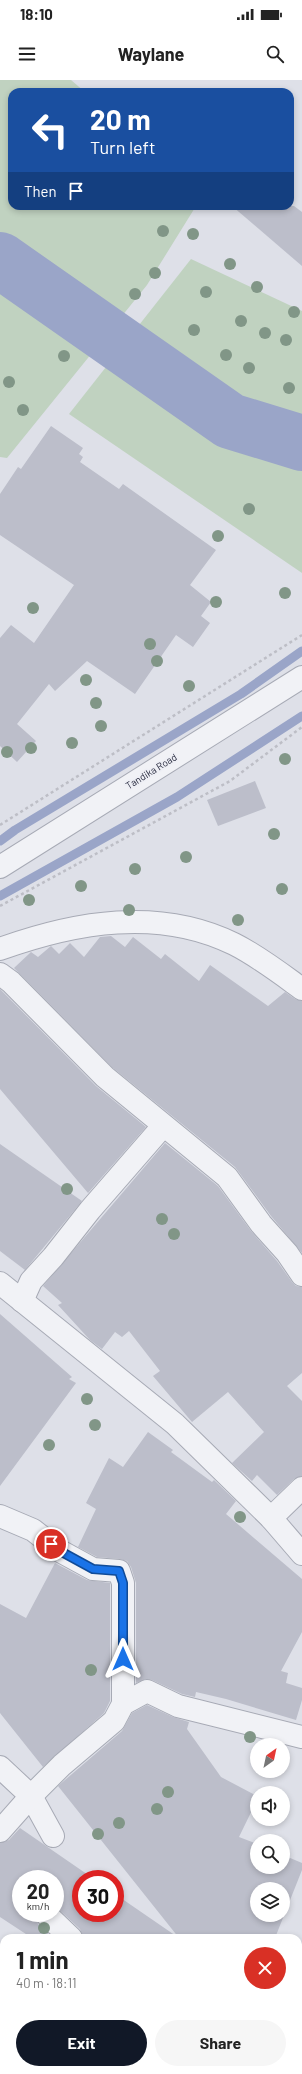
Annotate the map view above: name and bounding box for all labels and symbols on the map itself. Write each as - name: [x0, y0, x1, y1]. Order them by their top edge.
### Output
- street label: Tandika Road: [123, 751, 179, 791]
- pin: [34, 1527, 68, 1561]
- position arrow: [102, 1638, 144, 1680]
- north arrow: [250, 1738, 290, 1778]
- speed limit sign: 30: [72, 1870, 124, 1922]

